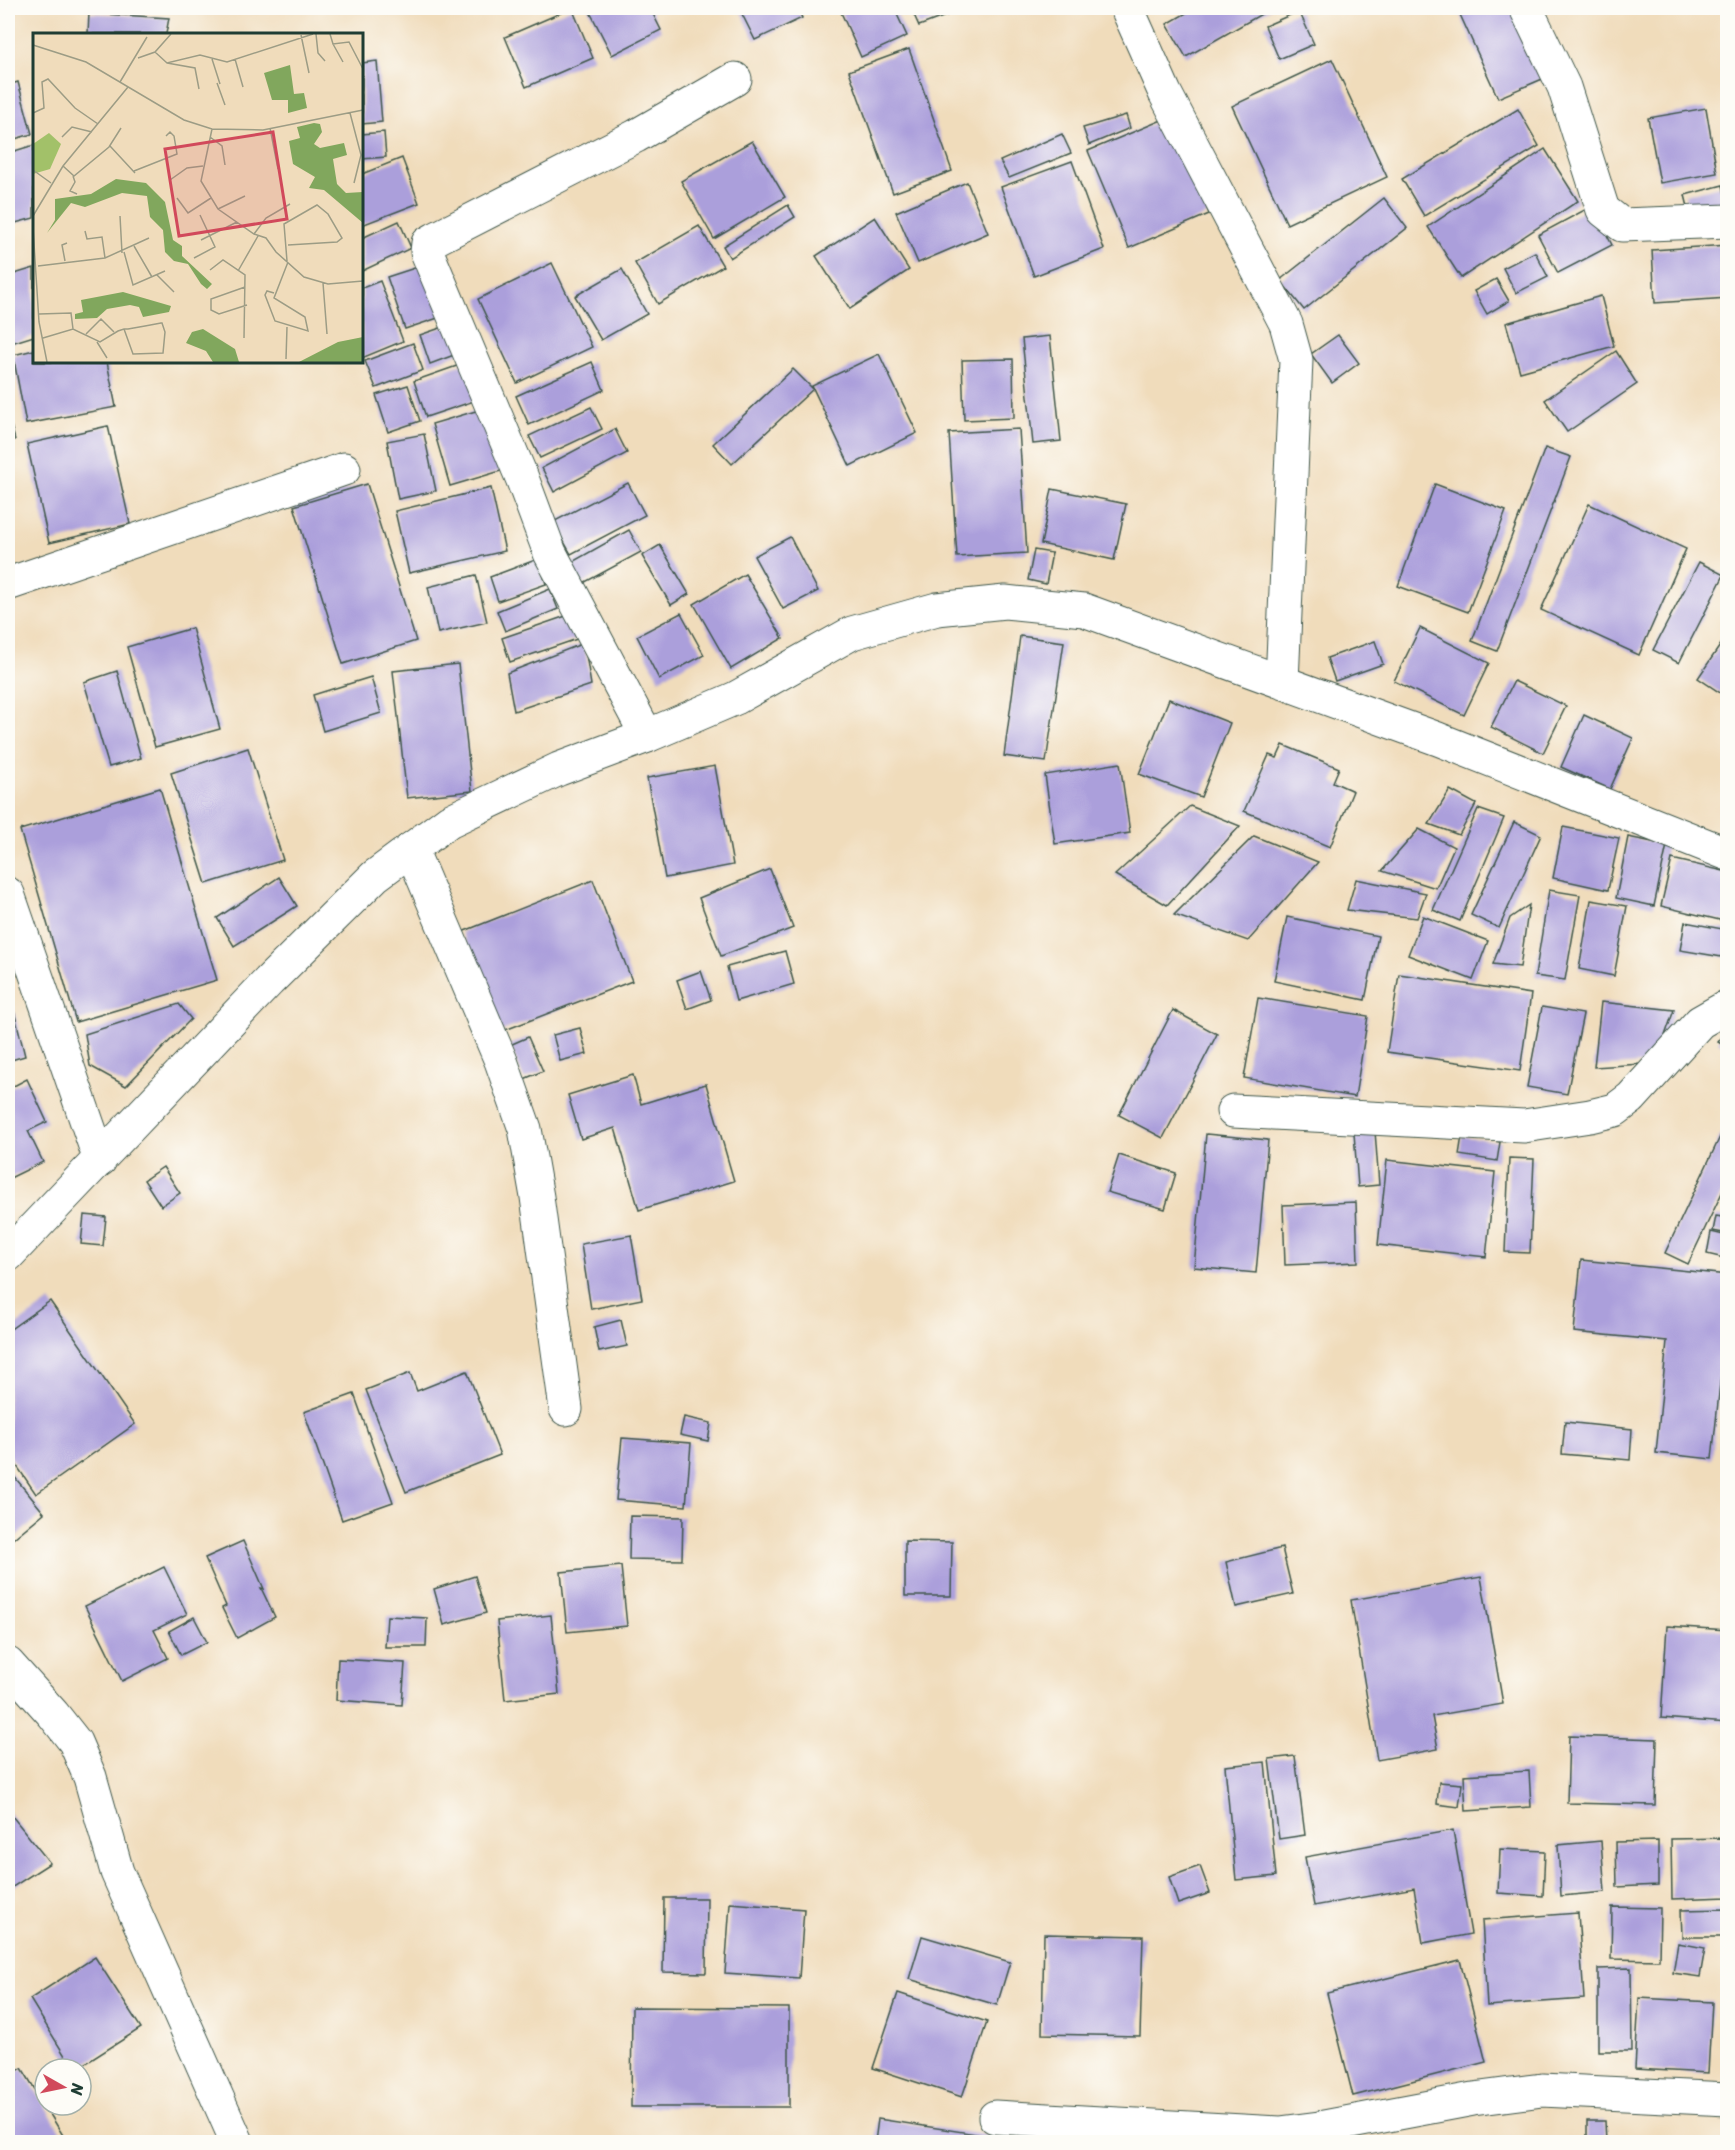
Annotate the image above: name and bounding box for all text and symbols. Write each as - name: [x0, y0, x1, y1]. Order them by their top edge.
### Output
- inset map: [33, 33, 363, 363]
- north arrow: [33, 2057, 93, 2117]
- text: N: [62, 2081, 93, 2098]

